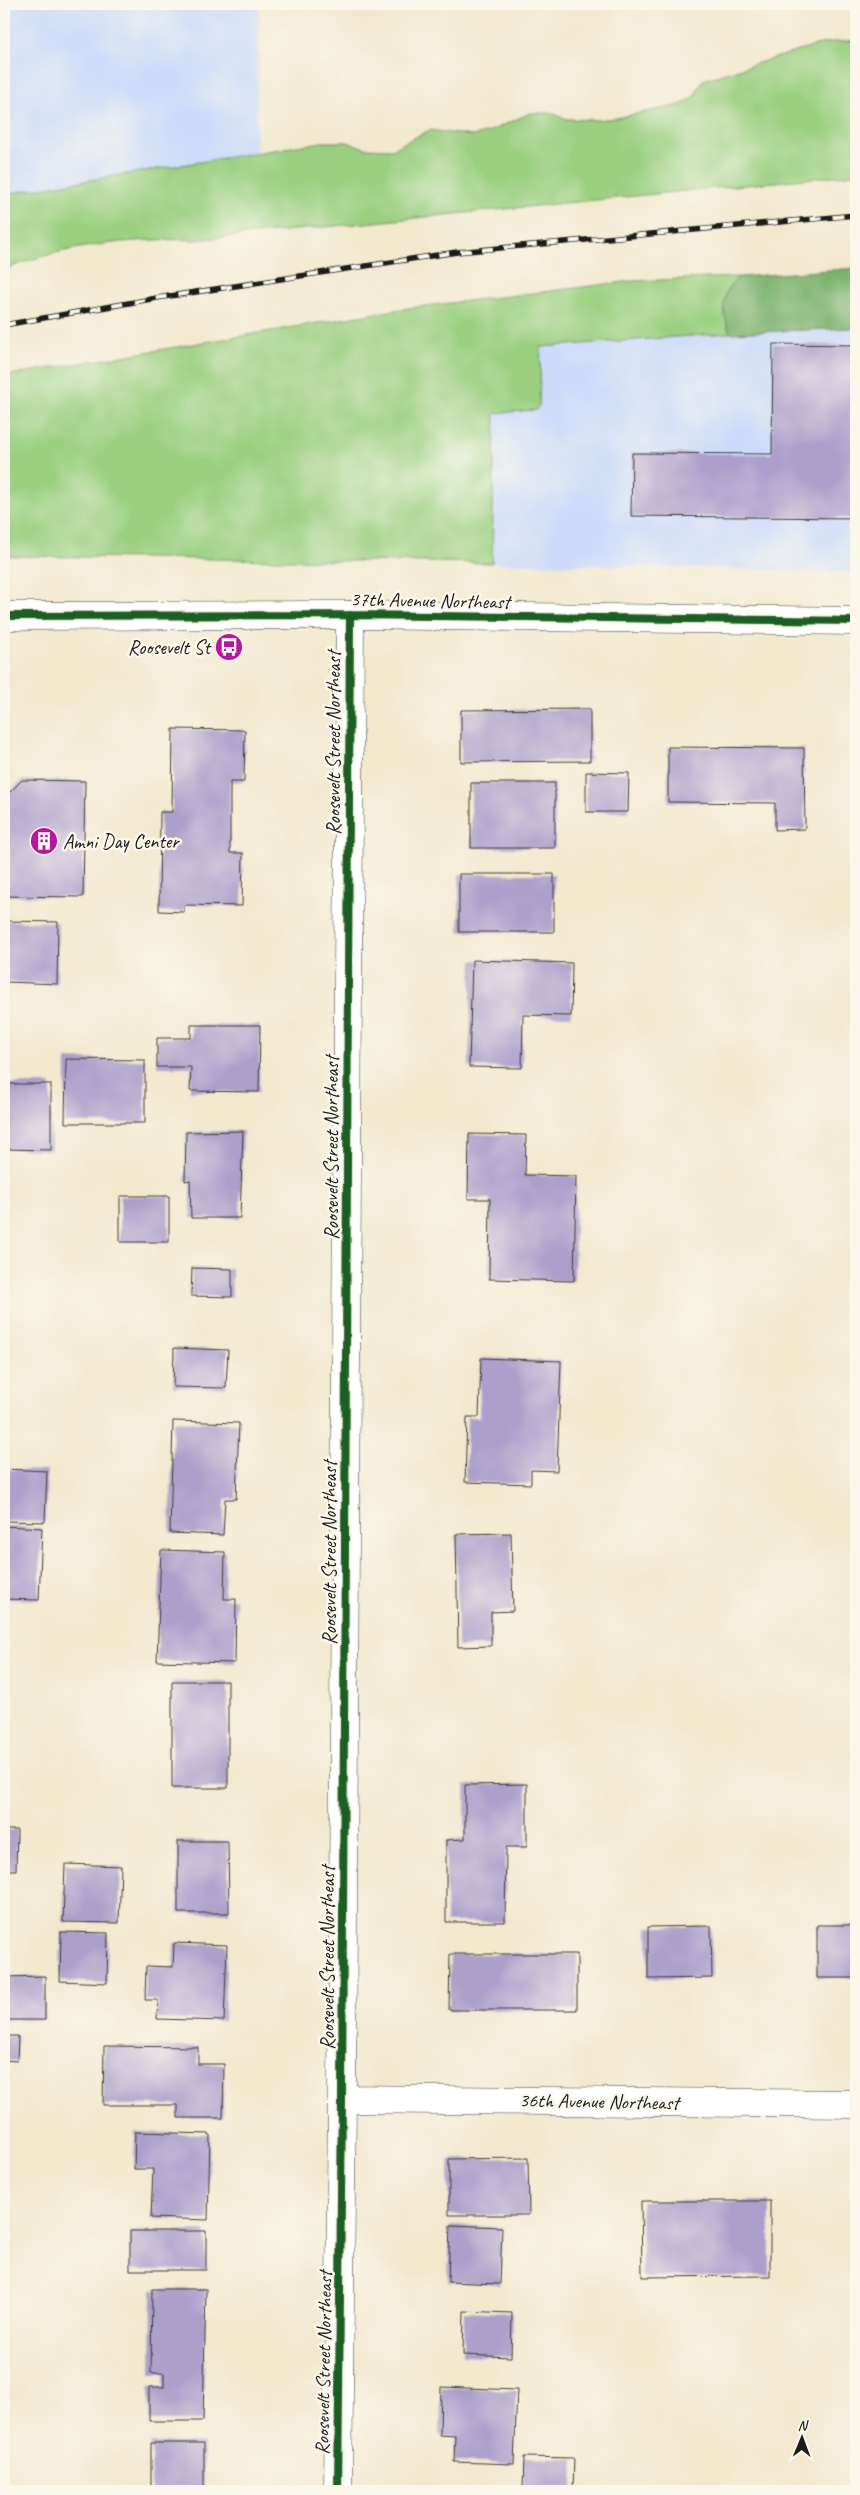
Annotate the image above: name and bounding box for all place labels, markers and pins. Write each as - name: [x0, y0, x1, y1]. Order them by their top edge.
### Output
- bus stop icon: Roosevelt St: [214, 632, 244, 662]
- place label: Roosevelt St: [128, 635, 212, 660]
- building icon: Amni Day Center: [29, 826, 59, 856]
- place label: Amni Day Center: [63, 829, 180, 854]

